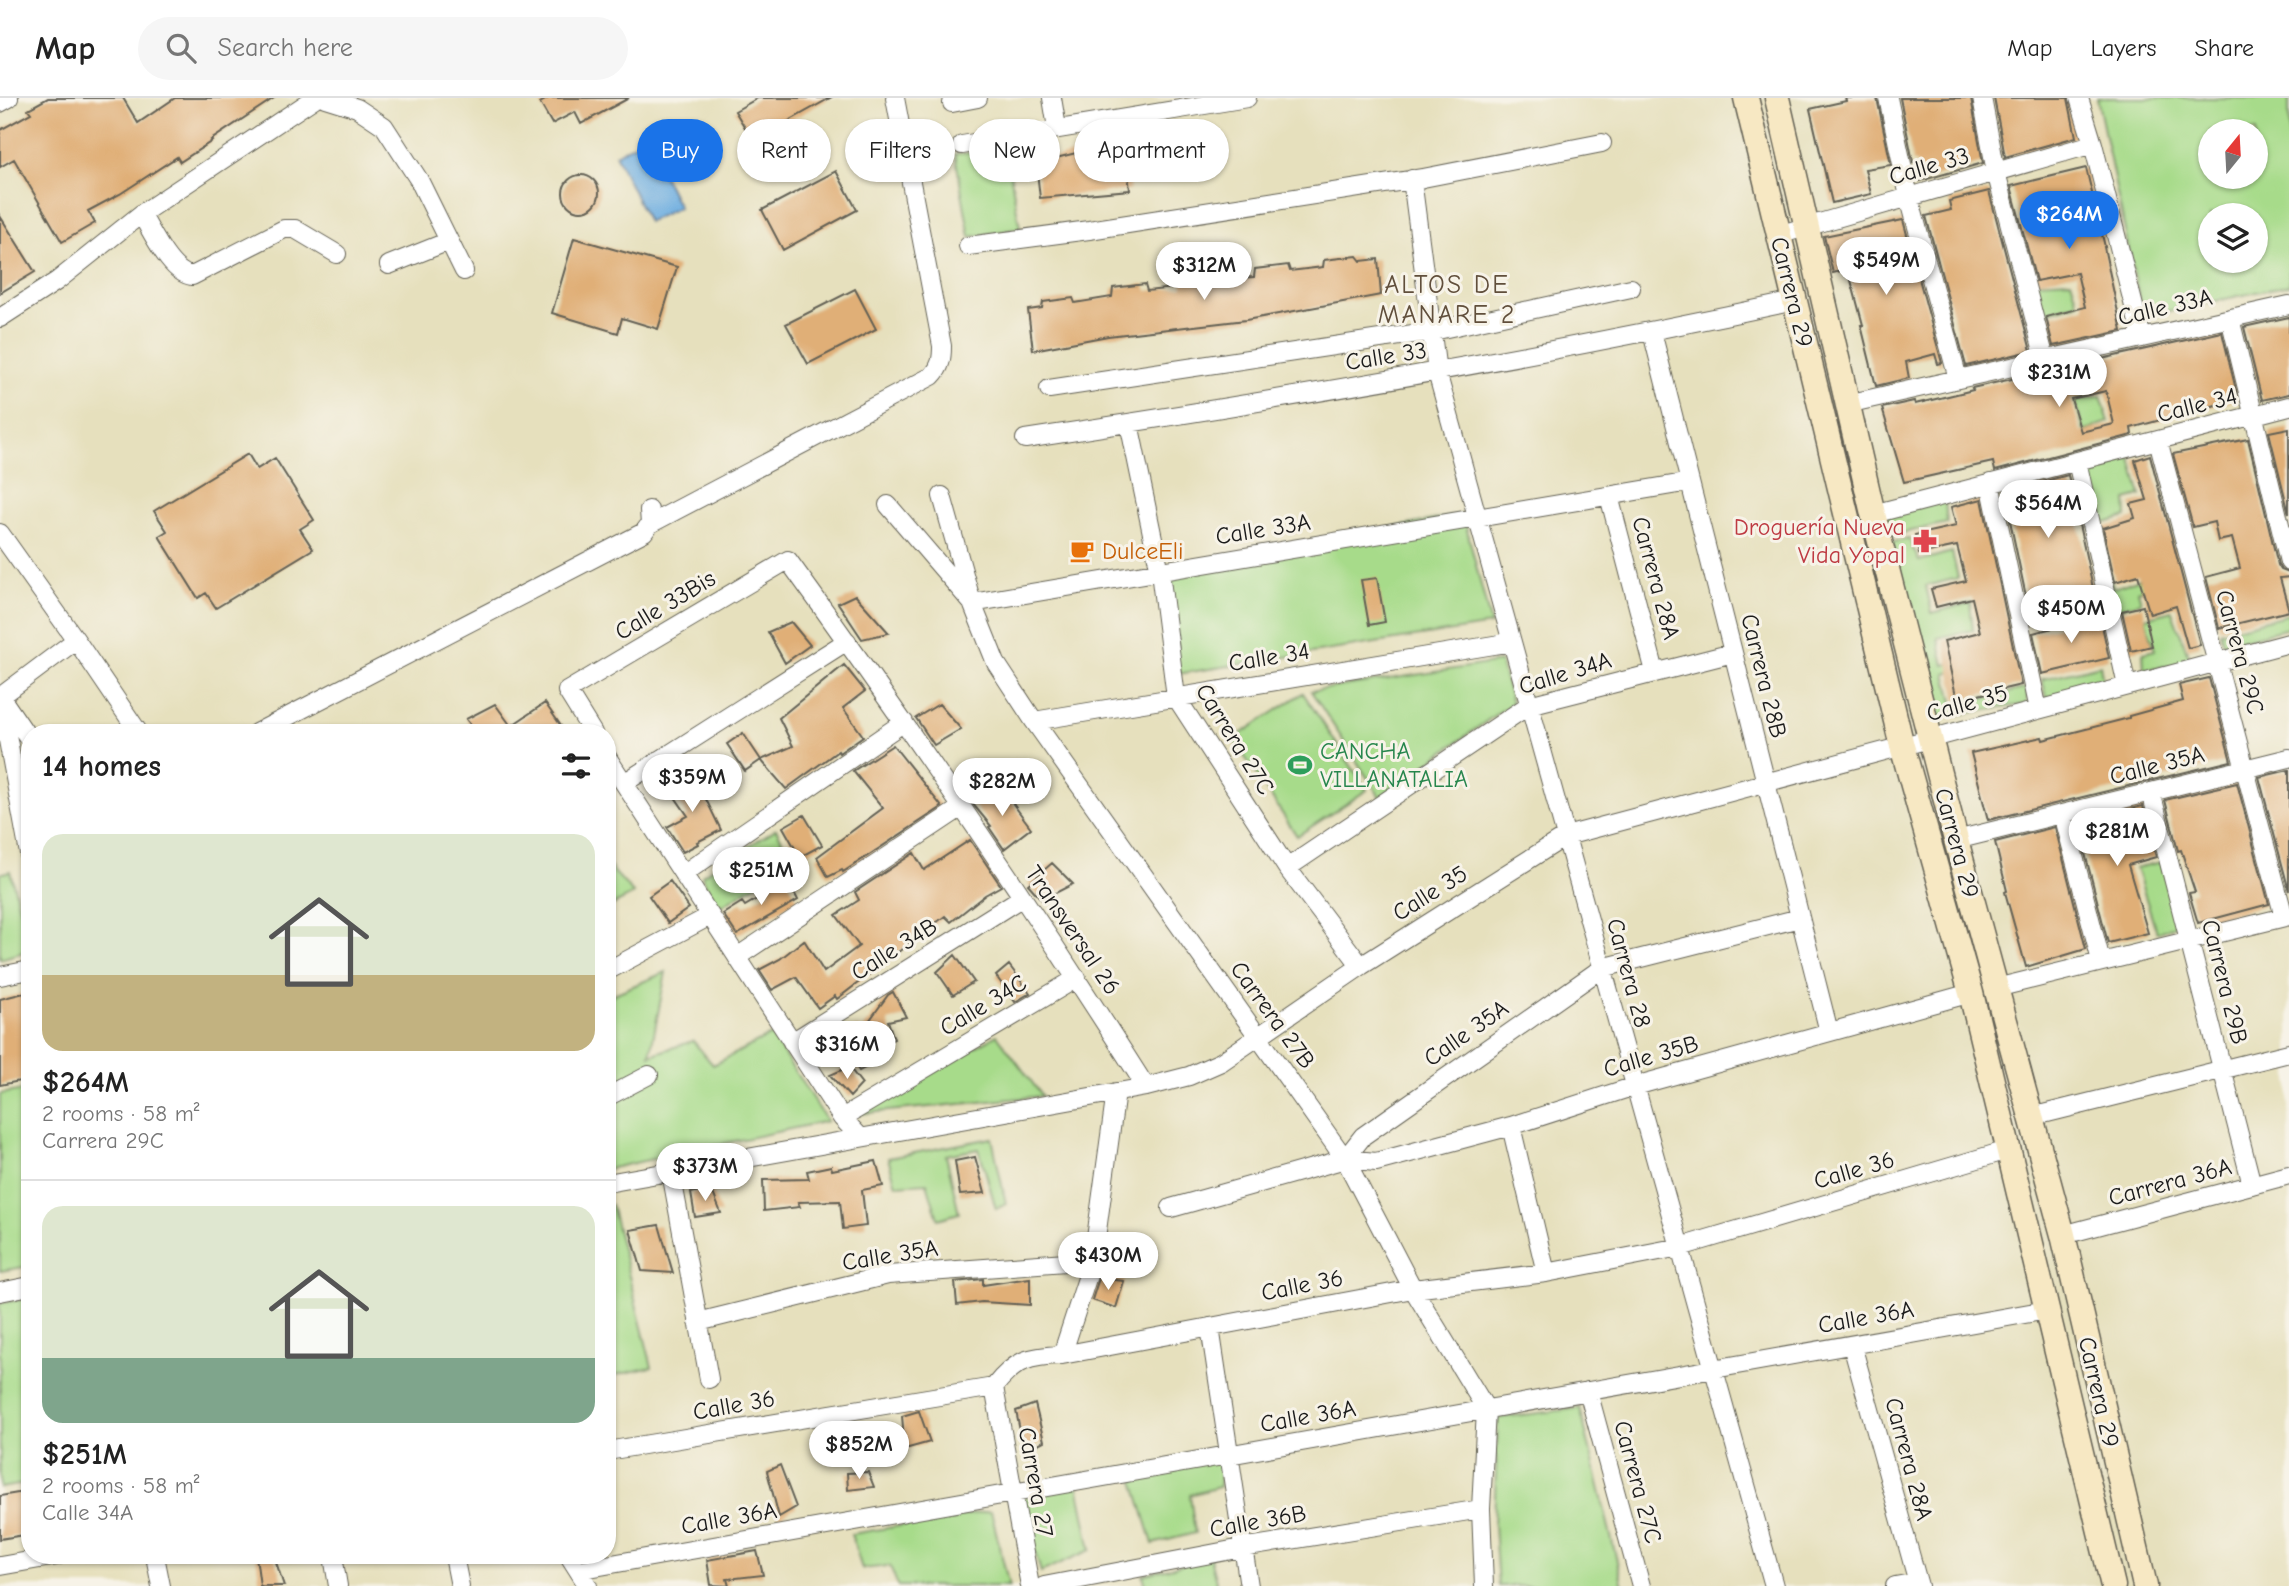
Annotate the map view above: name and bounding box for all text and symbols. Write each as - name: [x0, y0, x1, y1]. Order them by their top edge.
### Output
- search box: [138, 17, 628, 80]
- text: Map: [35, 29, 96, 67]
- icon: search: [162, 29, 200, 67]
- text: Search here: [218, 33, 353, 63]
- text: Map: [2007, 34, 2053, 62]
- text: Layers: [2091, 34, 2156, 62]
- text: Share: [2194, 34, 2254, 62]
- chip: Buy: [637, 119, 723, 182]
- chip: Rent: [737, 119, 831, 182]
- chip: Filters: [845, 119, 955, 182]
- chip: New: [969, 119, 1060, 182]
- chip: Apartment: [1074, 119, 1229, 182]
- north arrow: [2198, 119, 2268, 189]
- map controls: [2198, 119, 2268, 273]
- street label: Calle 33: [1886, 141, 1972, 191]
- pin: $264M: [2020, 192, 2118, 251]
- text: $264M: [2036, 200, 2102, 227]
- button: layers: [2198, 203, 2268, 273]
- street label: Carrera 29: [1765, 234, 1819, 350]
- pin: $549M: [1837, 238, 1935, 297]
- pin: $312M: [1155, 242, 1253, 302]
- text: $549M: [1852, 246, 1920, 273]
- text: $312M: [1172, 251, 1236, 278]
- district label: ALTOS DE MANARE 2: [1378, 270, 1516, 330]
- street label: Calle 33A: [2115, 283, 2215, 331]
- street label: Calle 33: [1343, 336, 1429, 376]
- pin: $231M: [2010, 350, 2108, 409]
- text: $231M: [2027, 358, 2091, 385]
- street label: Calle 34: [2154, 382, 2240, 428]
- pin: $564M: [1999, 480, 2097, 540]
- text: $564M: [2014, 489, 2082, 516]
- street label: Calle 33A: [1213, 508, 1313, 550]
- street label: Carrera 28A: [1626, 513, 1686, 643]
- place label: Droguería Nueva Vida Yopal: [1734, 513, 1905, 569]
- pharmacy icon: Droguería Nueva Vida Yopal: [1911, 527, 1939, 555]
- cafe icon: DulceEli: [1068, 537, 1096, 565]
- place label: DulceEli: [1102, 537, 1183, 565]
- street label: Calle 33Bis: [610, 564, 720, 646]
- pin: $450M: [2022, 586, 2120, 645]
- street label: Carrera 29C: [2210, 587, 2270, 717]
- text: $450M: [2037, 594, 2105, 621]
- street label: Carrera 28B: [1735, 611, 1793, 741]
- street label: Calle 34: [1227, 637, 1311, 677]
- street label: Calle 34A: [1515, 646, 1615, 700]
- street label: Carrera 27C: [1190, 678, 1280, 800]
- street label: Calle 35: [1923, 679, 2011, 727]
- place label: CANCHA VILLANATALIA: [1320, 737, 1468, 793]
- street label: Calle 35A: [2107, 740, 2207, 790]
- icon: filters: [557, 747, 595, 785]
- text: 14 homes: [42, 749, 161, 784]
- sports icon: CANCHA VILLANATALIA: [1286, 751, 1314, 779]
- pin: $359M: [643, 754, 741, 814]
- pin: $282M: [953, 758, 1051, 818]
- text: $359M: [658, 763, 726, 790]
- text: $282M: [968, 767, 1036, 794]
- street label: Carrera 29: [1929, 785, 1985, 901]
- pin: $281M: [2068, 808, 2166, 868]
- text: $281M: [2085, 817, 2149, 844]
- pin: $251M: [712, 848, 810, 907]
- text: $251M: [728, 856, 794, 883]
- street label: Calle 35: [1387, 859, 1473, 927]
- street label: Transversal 26: [1020, 860, 1126, 1000]
- icon: home: [256, 879, 382, 1005]
- street label: Calle 34B: [846, 912, 942, 986]
- street label: Carrera 28: [1601, 915, 1657, 1031]
- street label: Carrera 29B: [2196, 917, 2254, 1047]
- street label: Carrera 27B: [1225, 956, 1321, 1074]
- street label: Calle 34C: [935, 968, 1031, 1042]
- street label: Calle 35A: [1418, 994, 1514, 1072]
- pin: $316M: [798, 1021, 896, 1081]
- street label: Calle 35B: [1600, 1029, 1702, 1083]
- text: $316M: [815, 1030, 879, 1057]
- text: $264M: [42, 1065, 129, 1100]
- text: 2 rooms · 58 m²: [42, 1100, 200, 1127]
- text: Carrera 29C: [42, 1127, 164, 1154]
- pin: $373M: [656, 1144, 754, 1203]
- street label: Calle 36: [1810, 1145, 1898, 1195]
- text: $373M: [672, 1152, 738, 1179]
- street label: Carrera 36A: [2105, 1152, 2235, 1212]
- pin: $430M: [1059, 1232, 1157, 1292]
- street label: Calle 35A: [840, 1234, 940, 1276]
- text: $430M: [1074, 1241, 1142, 1268]
- icon: home: [256, 1251, 382, 1377]
- street label: Calle 36: [1259, 1263, 1345, 1307]
- street label: Calle 36A: [1816, 1295, 1916, 1339]
- street label: Carrera 29: [2073, 1334, 2125, 1450]
- street label: Calle 36: [691, 1384, 777, 1426]
- street label: Calle 36A: [1258, 1394, 1358, 1438]
- street label: Carrera 28A: [1879, 1394, 1939, 1524]
- street label: Carrera 27C: [1608, 1418, 1668, 1546]
- pin: $852M: [810, 1422, 908, 1481]
- street label: Carrera 27: [1013, 1425, 1059, 1539]
- text: $852M: [825, 1430, 893, 1457]
- text: $251M: [42, 1437, 127, 1472]
- text: 2 rooms · 58 m²: [42, 1472, 200, 1499]
- street label: Calle 36A: [679, 1496, 779, 1540]
- text: Calle 34A: [42, 1499, 133, 1526]
- street label: Calle 36B: [1207, 1499, 1309, 1543]

